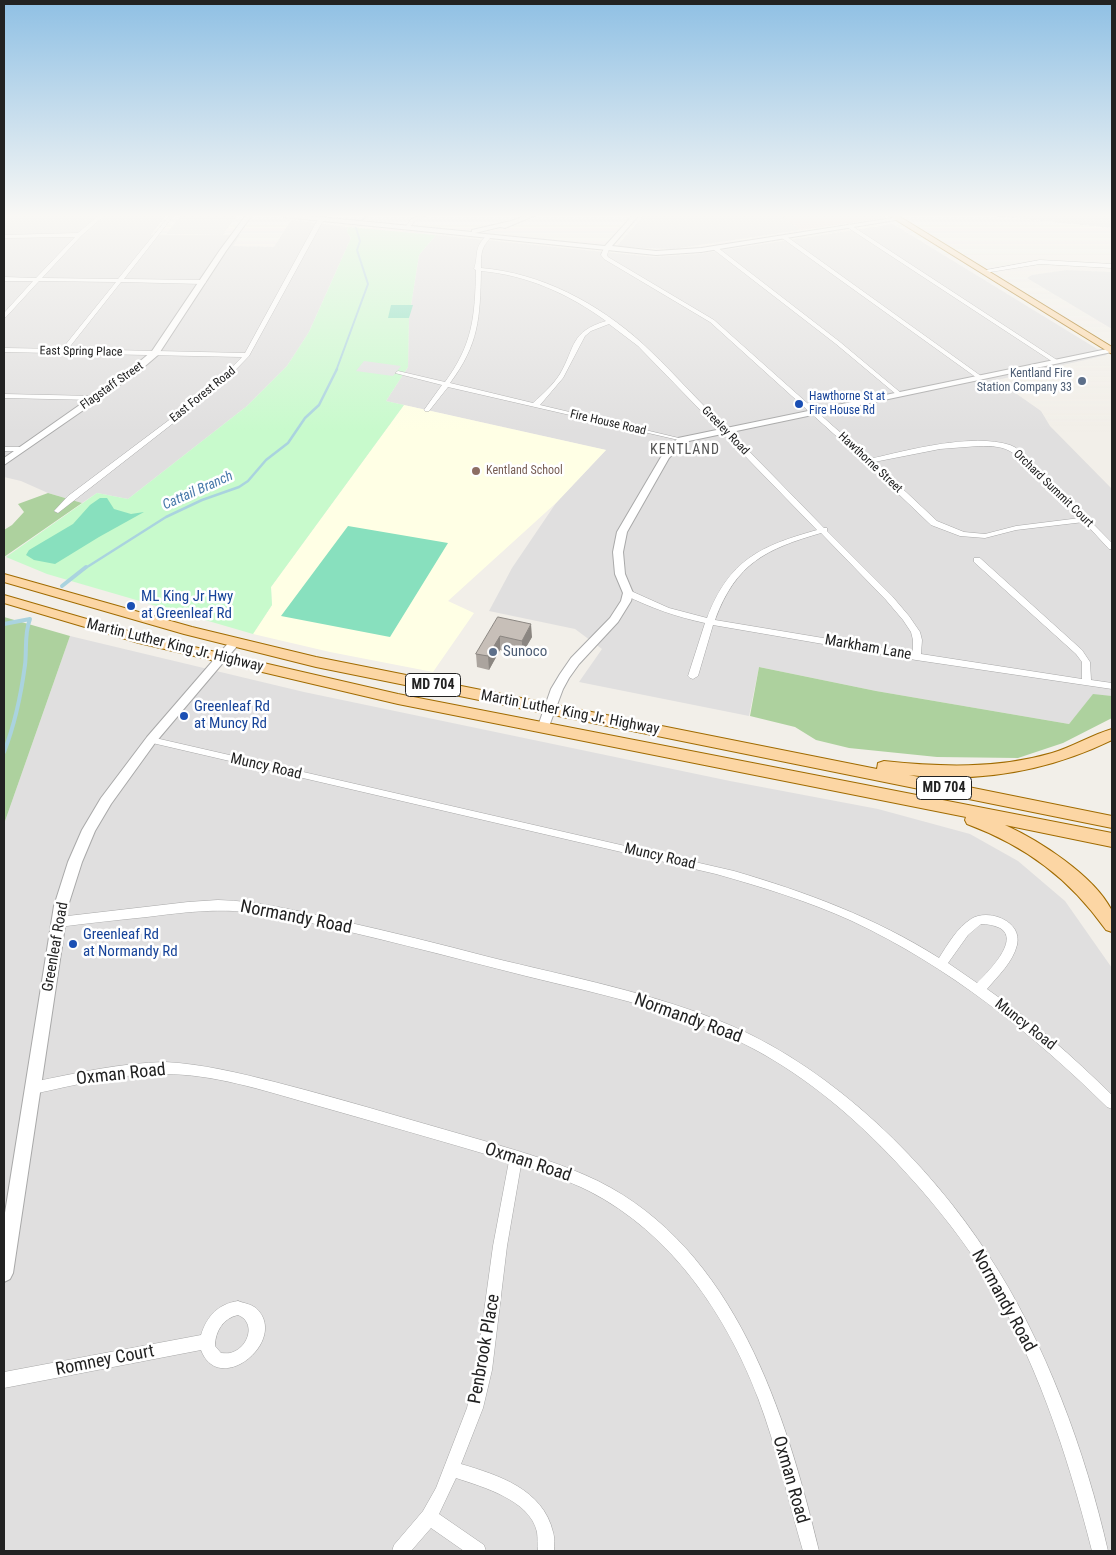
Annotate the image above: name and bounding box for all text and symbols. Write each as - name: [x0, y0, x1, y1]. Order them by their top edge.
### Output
- street label: East Spring Place: [39, 344, 123, 360]
- street label: Flagstaff Street: [78, 359, 146, 413]
- street label: East Forest Road: [167, 364, 239, 426]
- place label: Kentland Fire Station Company 33: [977, 367, 1072, 395]
- marker: Kentland Fire Station Company 33: [1076, 375, 1088, 387]
- place label: Hawthorne St at Fire House Rd: [809, 390, 885, 418]
- marker: Hawthorne St at Fire House Rd: [793, 398, 805, 410]
- street label: Greeley Road: [698, 404, 752, 458]
- street label: Fire House Road: [569, 407, 647, 439]
- street label: Hawthorne Street: [835, 430, 905, 496]
- district label: KENTLAND: [649, 442, 721, 458]
- street label: Orchard Summit Court: [1010, 447, 1096, 531]
- place label: Kentland School: [486, 464, 563, 478]
- marker: Kentland School: [470, 465, 482, 477]
- water label: Cattail Branch: [160, 468, 236, 514]
- place label: ML King Jr Hwy at Greenleaf Rd: [141, 588, 233, 623]
- marker: ML King Jr Hwy at Greenleaf Rd: [125, 600, 137, 612]
- street label: Martin Luther King Jr. Highway: [85, 615, 265, 677]
- street label: Markham Lane: [823, 632, 913, 664]
- place label: Sunoco: [503, 643, 547, 661]
- marker: Sunoco: [487, 646, 499, 658]
- road number: MD 704: [406, 674, 460, 696]
- street label: Martin Luther King Jr. Highway: [479, 687, 661, 739]
- place label: Greenleaf Rd at Muncy Rd: [194, 698, 270, 733]
- marker: Greenleaf Rd at Muncy Rd: [178, 710, 190, 722]
- street label: Muncy Road: [229, 750, 303, 784]
- road number: MD 704: [916, 776, 972, 800]
- street label: Muncy Road: [623, 840, 697, 874]
- street label: Normandy Road: [238, 897, 354, 939]
- street label: Greenleaf Road: [39, 901, 73, 993]
- place label: Greenleaf Rd at Normandy Rd: [83, 926, 178, 961]
- marker: Greenleaf Rd at Normandy Rd: [67, 938, 79, 950]
- street label: Normandy Road: [631, 989, 745, 1049]
- street label: Muncy Road: [991, 996, 1059, 1054]
- street label: Oxman Road: [75, 1060, 167, 1090]
- street label: Oxman Road: [482, 1139, 574, 1187]
- street label: Normandy Road: [966, 1246, 1040, 1356]
- street label: Penbrook Place: [465, 1292, 505, 1406]
- street label: Romney Court: [54, 1341, 156, 1381]
- street label: Oxman Road: [767, 1434, 813, 1526]

